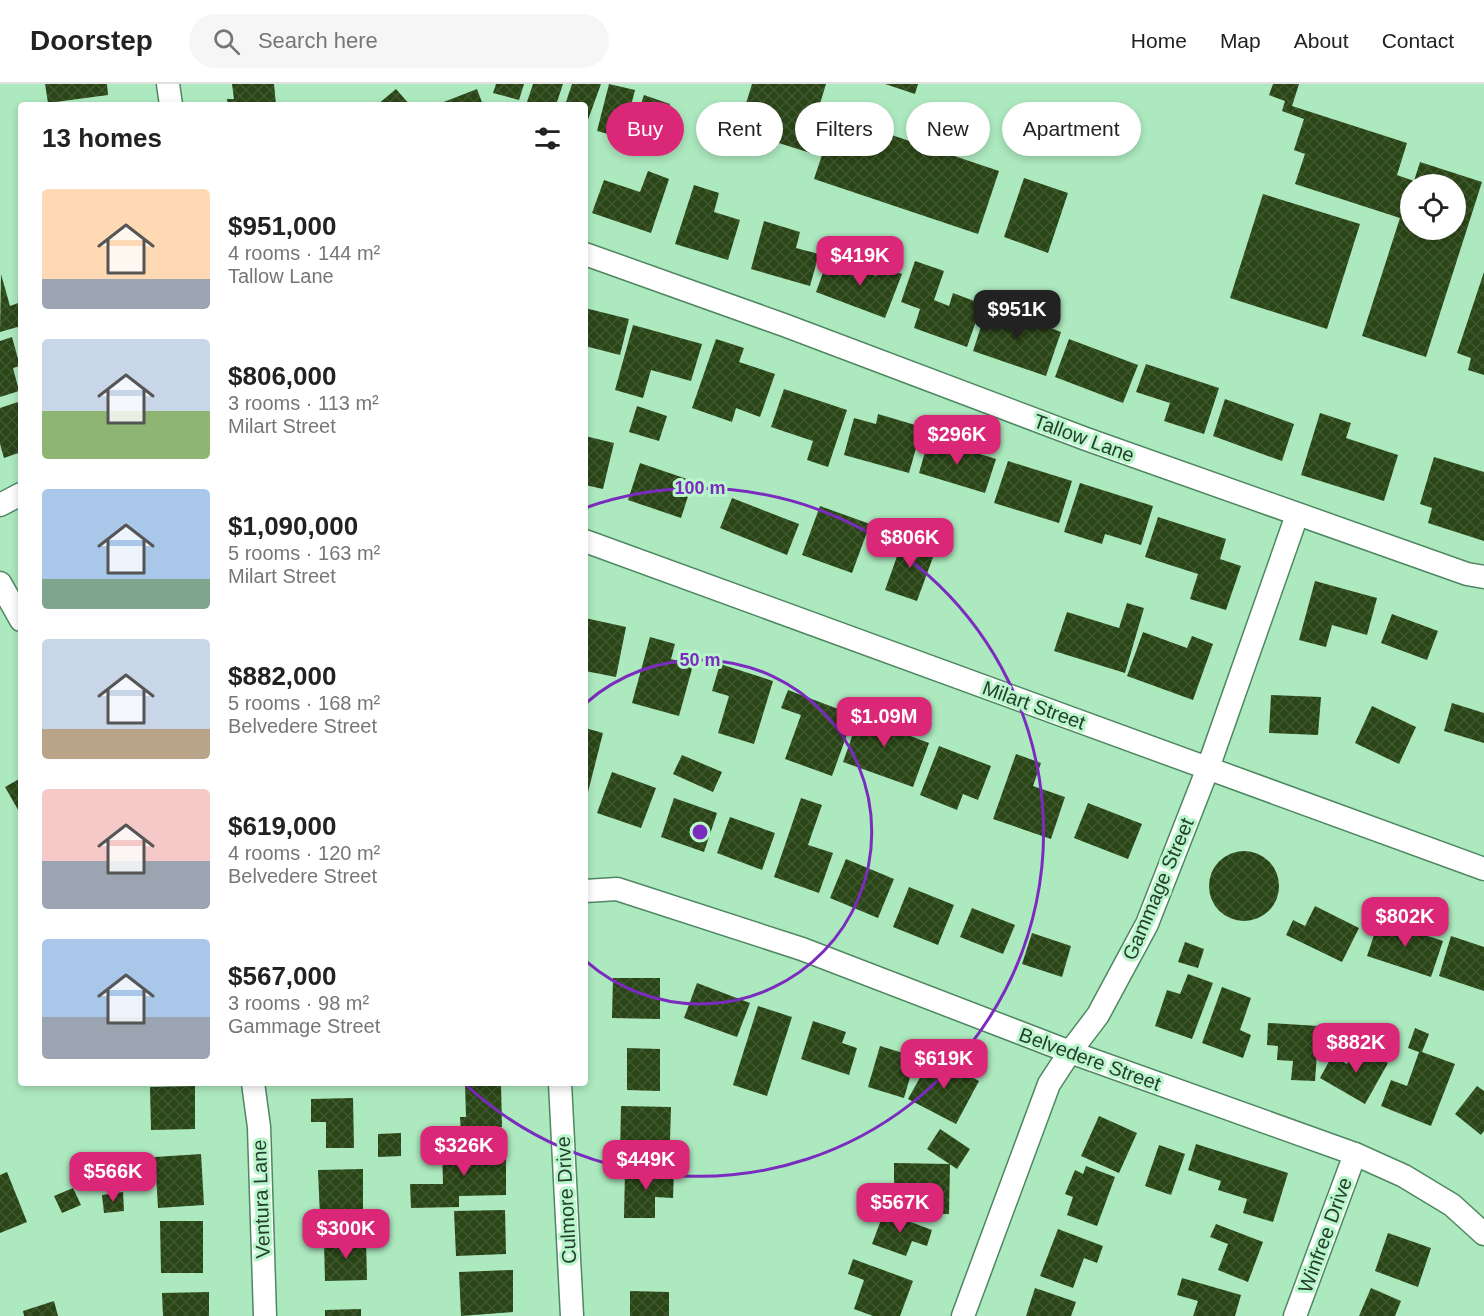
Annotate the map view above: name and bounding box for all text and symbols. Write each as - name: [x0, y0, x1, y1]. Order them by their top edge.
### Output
- search box: [189, 14, 609, 68]
- text: Doorstep: [30, 25, 153, 56]
- icon: search: [210, 25, 243, 58]
- text: Search here: [258, 28, 378, 53]
- text: Home: [1131, 29, 1187, 52]
- text: Map: [1220, 29, 1261, 52]
- text: About: [1294, 29, 1349, 52]
- text: Contact: [1382, 29, 1454, 52]
- chip: Buy: [606, 102, 684, 156]
- chip: Rent: [696, 102, 783, 156]
- chip: Filters: [795, 102, 894, 156]
- chip: New: [906, 102, 990, 156]
- chip: Apartment: [1002, 102, 1141, 156]
- icon: filters: [531, 122, 564, 155]
- text: 13 homes: [42, 123, 162, 153]
- map controls: [1400, 174, 1466, 240]
- button: locate: [1400, 174, 1466, 240]
- text: $951,000: [228, 211, 336, 241]
- icon: home: [90, 213, 162, 285]
- pin: $419K: [818, 236, 902, 287]
- text: 4 rooms · 144 m²: [228, 242, 380, 264]
- text: $419K: [831, 244, 889, 266]
- text: Tallow Lane: [228, 265, 334, 287]
- pin: $951K: [975, 290, 1059, 341]
- text: $951K: [988, 298, 1046, 320]
- text: $806,000: [228, 361, 336, 391]
- icon: home: [90, 363, 162, 435]
- text: 3 rooms · 113 m²: [228, 392, 379, 414]
- street label: Tallow Lane: [1031, 410, 1137, 466]
- text: Milart Street: [228, 415, 336, 437]
- pin: $296K: [915, 415, 999, 466]
- text: $296K: [928, 423, 986, 445]
- text: 100 m: [674, 478, 726, 498]
- text: $1,090,000: [228, 511, 358, 541]
- icon: home: [90, 513, 162, 585]
- pin: $806K: [868, 518, 952, 569]
- text: $806K: [881, 526, 939, 548]
- text: 5 rooms · 163 m²: [228, 542, 380, 564]
- text: Milart Street: [228, 565, 336, 587]
- text: 50 m: [679, 650, 721, 670]
- text: $882,000: [228, 661, 336, 691]
- icon: home: [90, 663, 162, 735]
- street label: Milart Street: [980, 676, 1089, 734]
- text: 5 rooms · 168 m²: [228, 692, 380, 714]
- pin: $1.09M: [835, 697, 933, 748]
- text: $1.09M: [851, 705, 917, 727]
- text: Belvedere Street: [228, 715, 377, 737]
- text: $619,000: [228, 811, 336, 841]
- icon: home: [90, 813, 162, 885]
- street label: Gammage Street: [1118, 814, 1198, 963]
- centre of rings: [690, 822, 710, 842]
- text: 4 rooms · 120 m²: [228, 842, 380, 864]
- text: Belvedere Street: [228, 865, 377, 887]
- pin: $802K: [1363, 897, 1447, 948]
- text: $802K: [1376, 905, 1434, 927]
- text: $567,000: [228, 961, 336, 991]
- icon: home: [90, 963, 162, 1035]
- text: 3 rooms · 98 m²: [228, 992, 369, 1014]
- text: Gammage Street: [228, 1015, 380, 1037]
- street label: Belvedere Street: [1016, 1023, 1164, 1095]
- pin: $882K: [1314, 1023, 1398, 1074]
- text: $882K: [1327, 1031, 1385, 1053]
- pin: $619K: [902, 1039, 986, 1090]
- text: $619K: [915, 1047, 973, 1069]
- pin: $326K: [422, 1126, 506, 1177]
- text: $326K: [435, 1134, 493, 1156]
- street label: Culmore Drive: [552, 1136, 580, 1264]
- street label: Ventura Lane: [248, 1139, 274, 1259]
- pin: $449K: [604, 1140, 688, 1191]
- text: $449K: [617, 1148, 675, 1170]
- pin: $566K: [71, 1152, 155, 1203]
- text: $566K: [84, 1160, 142, 1182]
- street label: Winfree Drive: [1294, 1174, 1356, 1296]
- pin: $567K: [858, 1183, 942, 1234]
- text: $567K: [871, 1191, 929, 1213]
- pin: $300K: [304, 1209, 388, 1260]
- text: $300K: [317, 1217, 375, 1239]

